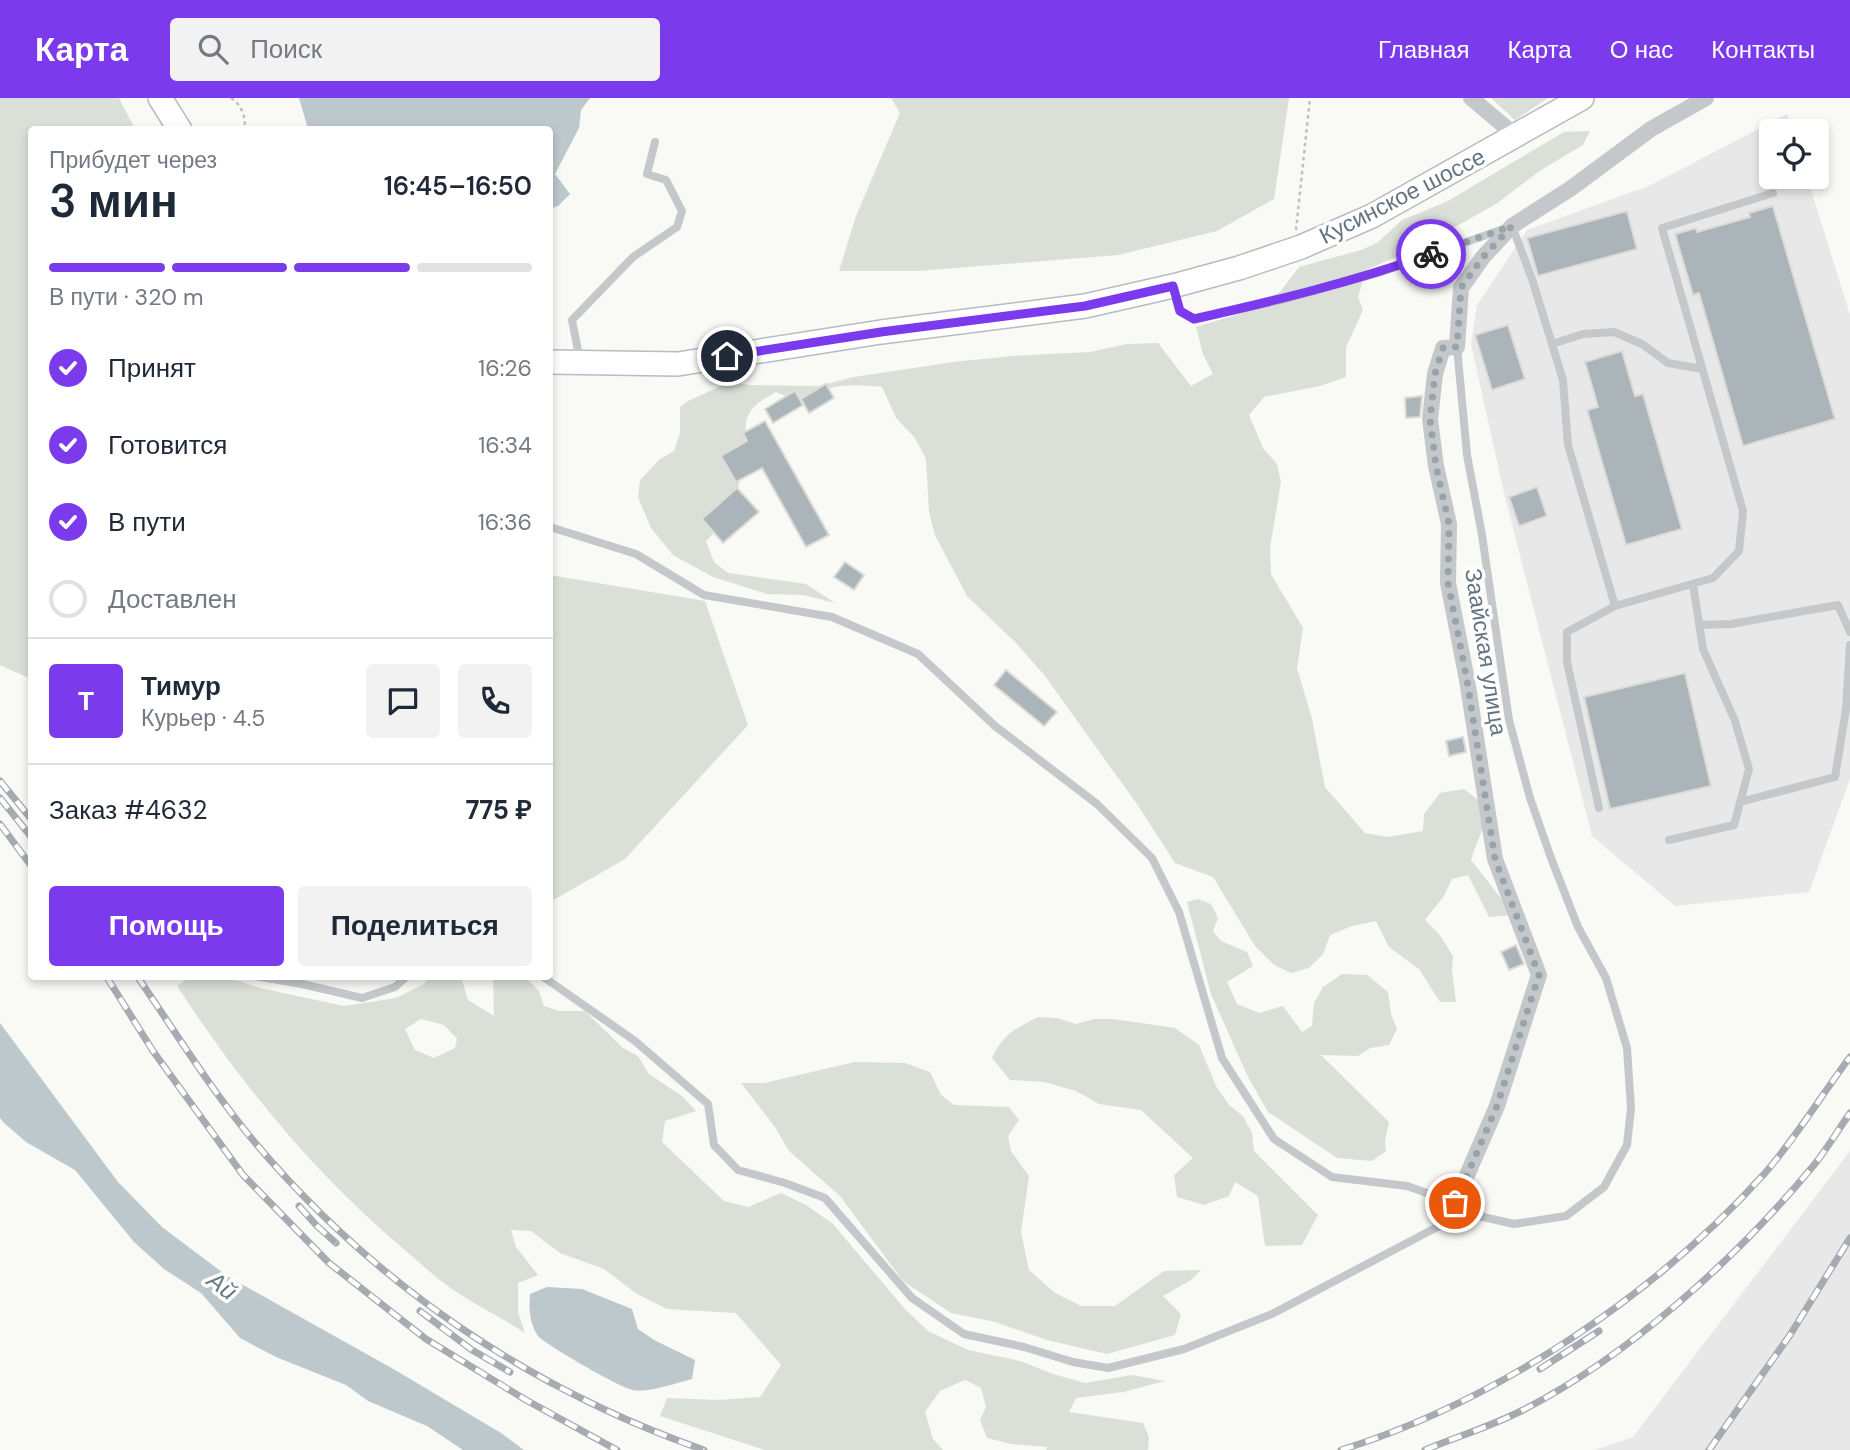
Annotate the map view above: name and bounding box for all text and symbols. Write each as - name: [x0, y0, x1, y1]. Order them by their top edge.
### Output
- search box: [170, 18, 660, 81]
- text: Карта: [35, 28, 128, 71]
- icon: search: [194, 30, 232, 68]
- text: Поиск: [250, 32, 322, 66]
- text: Главная: [1378, 34, 1469, 65]
- text: Карта: [1507, 34, 1572, 65]
- text: О нас: [1610, 34, 1673, 65]
- text: Контакты: [1711, 34, 1815, 65]
- map controls: [1759, 119, 1829, 189]
- button: locate: [1759, 119, 1829, 189]
- street label: Кусинское шоссе: [1314, 141, 1490, 251]
- text: Прибудет через: [49, 145, 217, 175]
- text: 16:45–16:50: [384, 169, 532, 203]
- text: 3 мин: [49, 171, 178, 231]
- courier: [1396, 219, 1466, 289]
- icon: bike: [1412, 235, 1450, 273]
- text: В пути · 320 m: [49, 282, 204, 312]
- pin: [697, 326, 757, 386]
- icon: home: [708, 337, 746, 375]
- icon: check: [49, 349, 87, 387]
- text: Принят: [108, 351, 196, 385]
- text: 16:26: [478, 353, 532, 383]
- icon: check: [49, 426, 87, 464]
- text: Готовится: [108, 428, 227, 462]
- text: 16:34: [478, 430, 532, 460]
- icon: check: [49, 503, 87, 541]
- text: В пути: [108, 505, 186, 539]
- text: 16:36: [478, 507, 532, 537]
- street label: Заайская улица: [1458, 566, 1514, 738]
- text: Доставлен: [108, 582, 237, 616]
- button: chat: [366, 664, 440, 738]
- button: phone: [458, 664, 532, 738]
- text: Тимур: [141, 669, 221, 703]
- text: Т: [78, 684, 94, 718]
- text: Курьер · 4.5: [141, 703, 265, 733]
- text: Заказ #4632: [49, 793, 207, 827]
- text: 775 ₽: [465, 793, 532, 827]
- button: Помощь: [49, 886, 284, 966]
- button: Поделиться: [298, 886, 532, 966]
- pin: [1425, 1173, 1485, 1233]
- icon: bag: [1436, 1184, 1474, 1222]
- water label: Ай: [200, 1263, 243, 1307]

